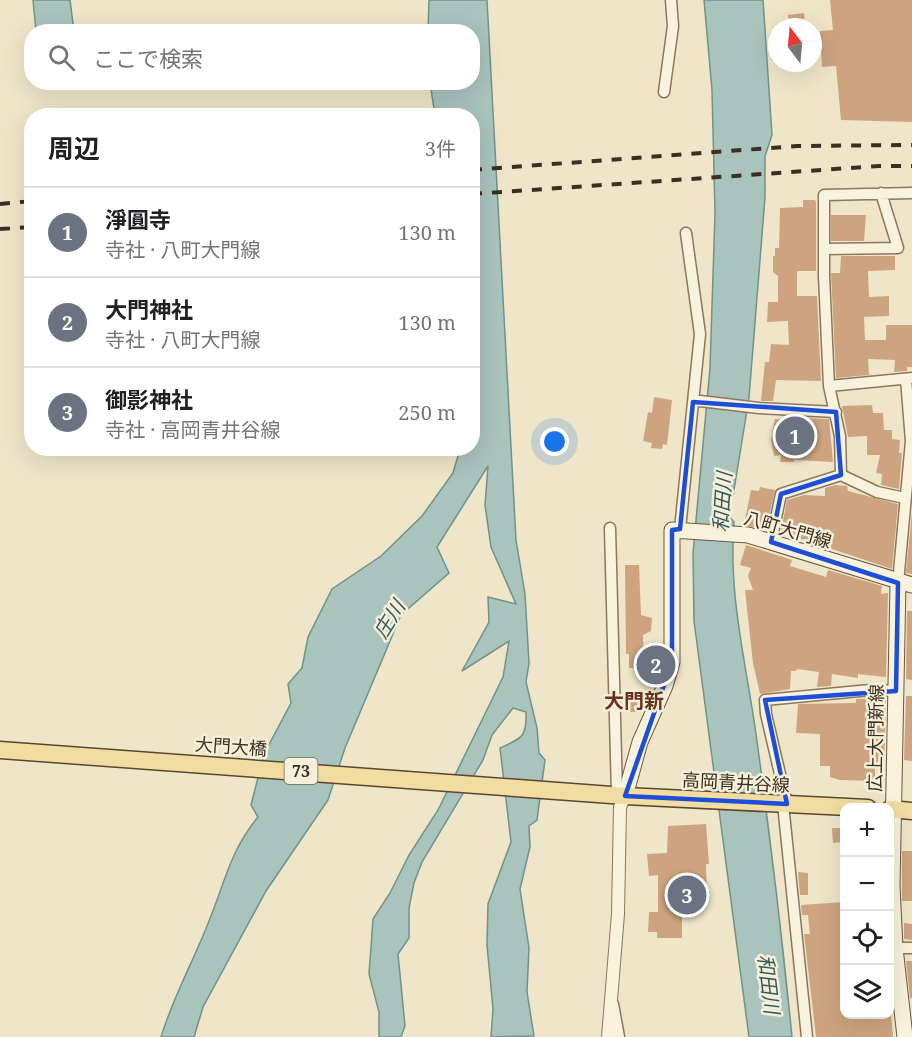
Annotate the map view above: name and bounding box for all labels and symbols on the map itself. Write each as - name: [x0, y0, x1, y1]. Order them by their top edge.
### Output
- north arrow: [768, 18, 822, 72]
- pin: 1: [776, 414, 814, 458]
- your location: [540, 427, 569, 456]
- water label: 和田川: [706, 469, 738, 533]
- street label: 八町大門線: [741, 505, 835, 553]
- water label: 庄川: [367, 593, 412, 643]
- pin: 2: [636, 642, 676, 688]
- street label: 広上大門新線: [862, 684, 888, 792]
- district label: 大門新: [604, 687, 664, 714]
- street label: 大門大橋: [194, 732, 268, 760]
- road number: 73: [284, 758, 318, 784]
- street label: 高岡青井谷線: [681, 767, 791, 797]
- pin: 3: [668, 872, 706, 918]
- water label: 和田川: [752, 953, 786, 1017]

